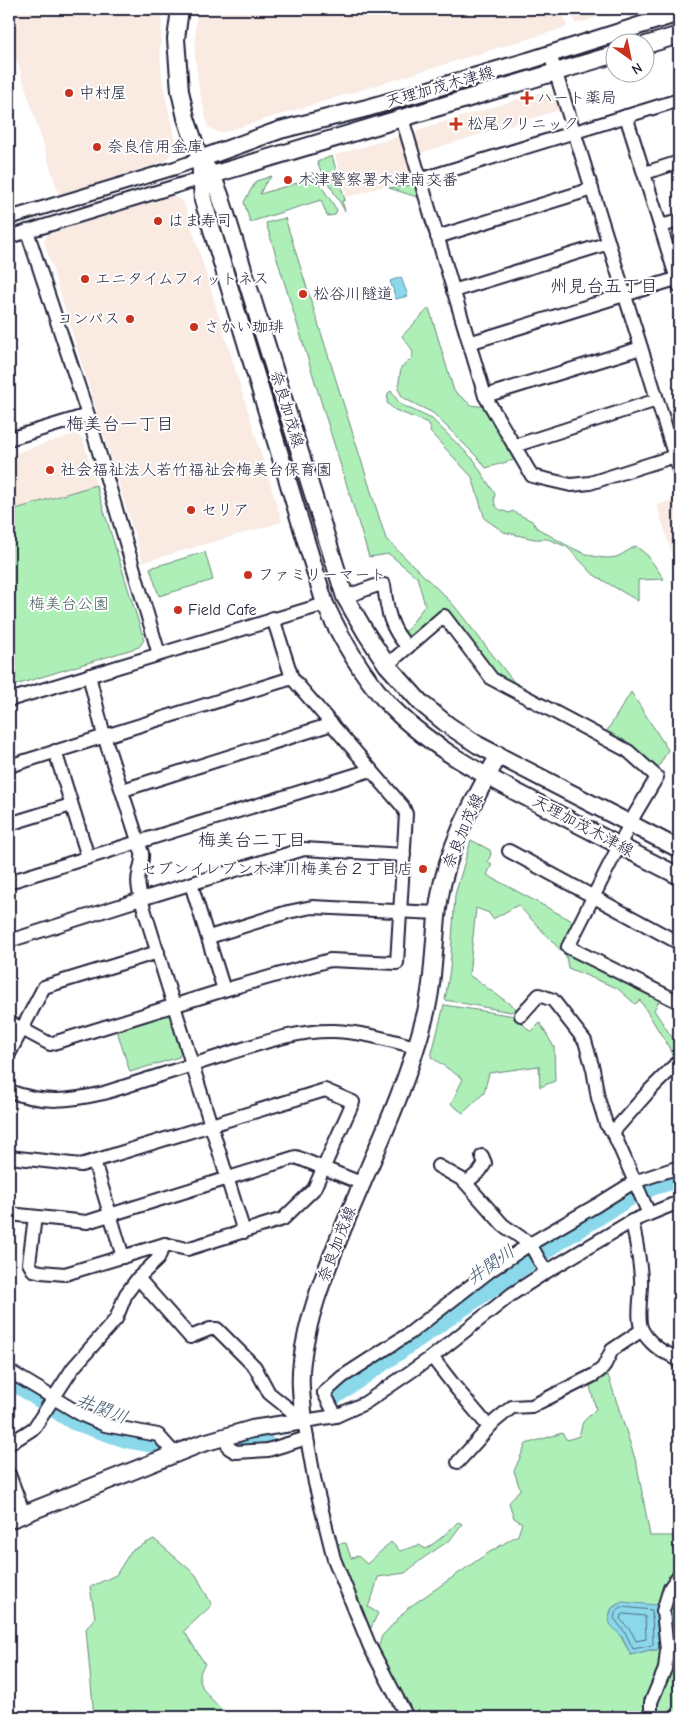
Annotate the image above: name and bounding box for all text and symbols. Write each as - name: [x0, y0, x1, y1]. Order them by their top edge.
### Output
- north arrow: [606, 32, 656, 82]
- text: N: [628, 59, 645, 78]
- street label: 天理加茂木津線: [384, 63, 496, 111]
- place label: 中村屋: [79, 84, 127, 102]
- marker: 中村屋: [63, 87, 75, 99]
- place label: ハート薬局: [537, 89, 617, 107]
- marker: ハート薬局: [521, 92, 533, 104]
- place label: 松尾クリニック: [467, 115, 579, 133]
- marker: 松尾クリニック: [449, 117, 463, 131]
- place label: 奈良信用金庫: [107, 138, 203, 156]
- marker: 奈良信用金庫: [91, 141, 103, 153]
- place label: 木津警察署木津南交番: [298, 171, 458, 189]
- marker: 木津警察署木津南交番: [282, 174, 294, 186]
- place label: はま寿司: [168, 212, 232, 230]
- marker: はま寿司: [152, 215, 164, 227]
- place label: エニタイムフィットネス: [95, 270, 269, 288]
- marker: エニタイムフィットネス: [79, 273, 91, 285]
- district label: 州見台五丁目: [550, 276, 658, 297]
- place label: 松谷川隧道: [313, 285, 393, 303]
- marker: 松谷川隧道: [297, 288, 309, 300]
- place label: コンパス: [57, 310, 120, 328]
- marker: コンパス: [124, 313, 136, 325]
- place label: さかい珈琲: [204, 318, 284, 336]
- marker: さかい珈琲: [188, 321, 200, 333]
- street label: 奈良加茂線: [267, 368, 307, 450]
- district label: 梅美台一丁目: [66, 414, 174, 435]
- place label: 社会福祉法人若竹福祉会梅美台保育園: [60, 461, 332, 479]
- marker: 社会福祉法人若竹福祉会梅美台保育園: [44, 464, 56, 476]
- place label: セリア: [201, 501, 249, 519]
- marker: セリア: [185, 504, 197, 516]
- place label: ファミリーマート: [258, 566, 386, 584]
- marker: ファミリーマート: [242, 569, 254, 581]
- park label: 梅美台公園: [29, 595, 109, 613]
- place label: Field Cafe: [188, 601, 256, 619]
- marker: Field Cafe: [172, 604, 184, 616]
- street label: 奈良加茂線: [439, 791, 487, 871]
- street label: 天理加茂木津線: [529, 792, 637, 860]
- district label: 梅美台二丁目: [198, 830, 306, 851]
- place label: セブンイレブン木津川梅美台２丁目店: [141, 860, 413, 878]
- marker: セブンイレブン木津川梅美台２丁目店: [417, 863, 429, 875]
- street label: 奈良加茂線: [314, 1203, 360, 1285]
- water label: 井関川: [463, 1241, 519, 1289]
- water label: 井関川: [73, 1390, 131, 1428]

